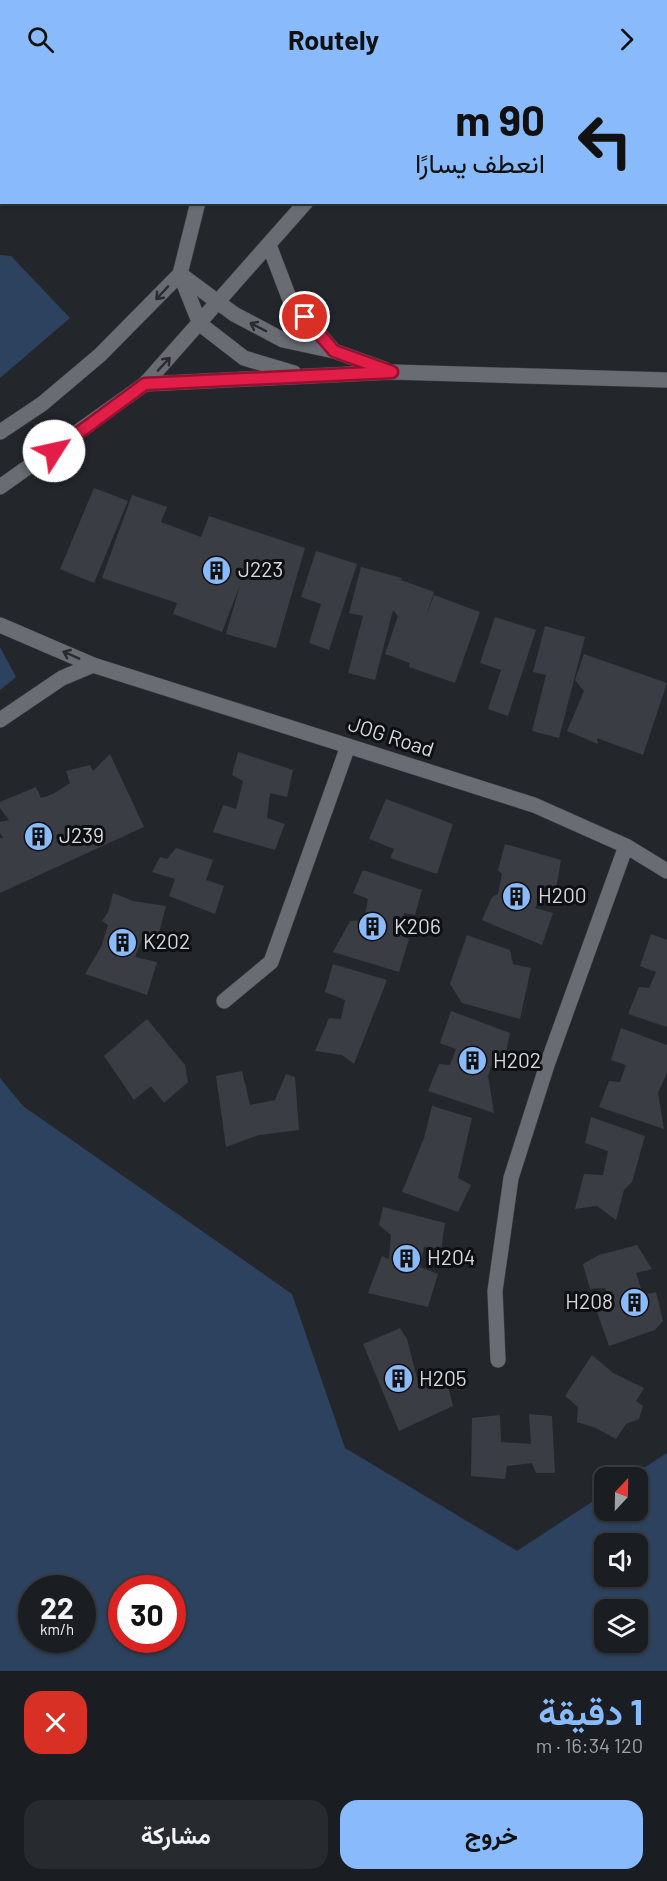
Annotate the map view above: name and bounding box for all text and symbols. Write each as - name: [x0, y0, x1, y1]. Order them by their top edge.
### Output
- icon: search: [24, 23, 57, 56]
- text: Routely: [288, 23, 379, 55]
- icon: forward: [610, 23, 643, 56]
- text: 90 m: [455, 94, 545, 144]
- icon: left: [566, 102, 644, 180]
- text: انعطف يسارًا: [415, 146, 545, 178]
- one-way arrow: [155, 286, 169, 301]
- pin: [279, 291, 330, 342]
- icon: arrive: [288, 300, 321, 333]
- one-way arrow: [249, 320, 267, 332]
- one-way arrow: [157, 357, 171, 372]
- position arrow: [22, 419, 86, 483]
- building icon: J223: [201, 554, 233, 586]
- place label: J223: [238, 556, 283, 581]
- one-way arrow: [62, 648, 80, 660]
- street label: JOG Road: [346, 710, 437, 761]
- building icon: J239: [22, 820, 54, 852]
- place label: J239: [59, 822, 104, 847]
- building icon: H200: [501, 880, 533, 912]
- place label: H200: [538, 882, 587, 907]
- building icon: K206: [357, 911, 389, 943]
- place label: K206: [394, 913, 441, 938]
- building icon: K202: [106, 926, 138, 958]
- place label: K202: [143, 928, 190, 953]
- building icon: H202: [456, 1045, 488, 1077]
- place label: H202: [493, 1047, 541, 1072]
- building icon: H204: [390, 1242, 422, 1274]
- place label: H204: [427, 1244, 475, 1269]
- building icon: H208: [618, 1286, 650, 1318]
- place label: H208: [565, 1288, 613, 1313]
- building icon: H205: [382, 1363, 414, 1395]
- place label: H205: [419, 1365, 467, 1390]
- north arrow: [594, 1467, 648, 1521]
- map controls: [594, 1467, 648, 1653]
- button: sound: [594, 1533, 648, 1587]
- speed limit sign: 30: [108, 1575, 186, 1653]
- text: 22: [40, 1589, 74, 1625]
- button: layers: [594, 1599, 648, 1653]
- text: km/h: [40, 1620, 74, 1638]
- text: 1 دقيقة: [538, 1689, 643, 1732]
- button: close: [24, 1691, 87, 1754]
- text: 120 m · 16:34: [536, 1733, 643, 1757]
- button: مشاركة: [24, 1800, 328, 1869]
- button: خروج: [340, 1800, 643, 1869]

